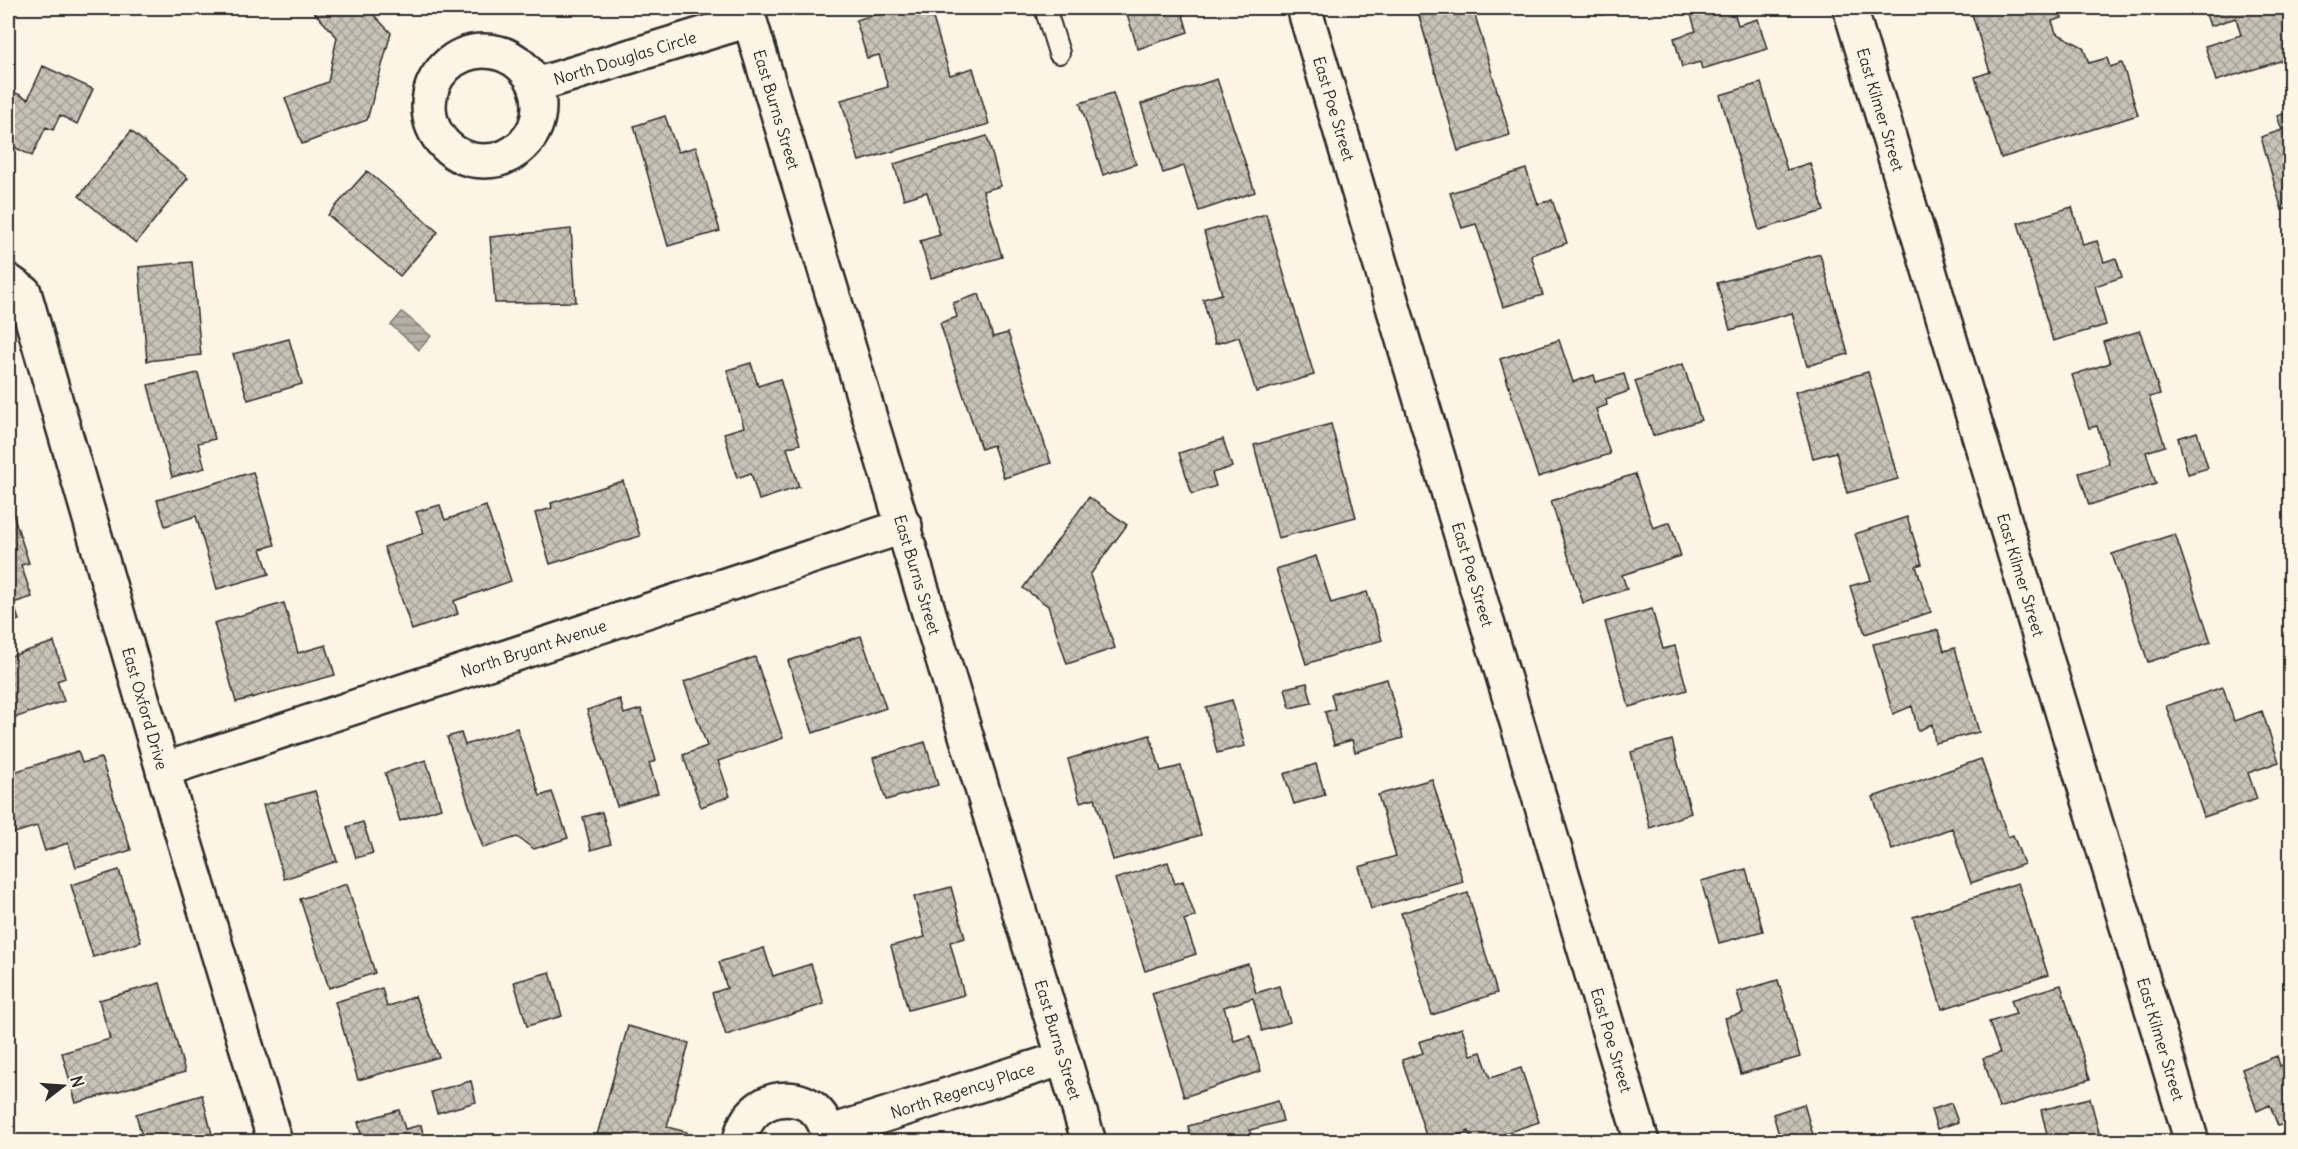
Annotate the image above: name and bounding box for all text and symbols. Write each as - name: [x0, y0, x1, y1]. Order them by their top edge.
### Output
- street label: North Douglas Circle: [551, 27, 699, 89]
- street label: East Kilmer Street: [1853, 45, 1909, 174]
- street label: East Burns Street: [749, 47, 804, 172]
- street label: East Poe Street: [1309, 54, 1359, 164]
- street label: East Kilmer Street: [1993, 511, 2049, 639]
- street label: East Burns Street: [890, 512, 945, 638]
- street label: East Poe Street: [1448, 520, 1498, 630]
- street label: North Bryant Avenue: [458, 615, 609, 681]
- street label: East Oxford Drive: [118, 645, 172, 772]
- street label: East Kilmer Street: [2133, 975, 2189, 1104]
- street label: East Burns Street: [1031, 977, 1086, 1103]
- street label: East Poe Street: [1587, 985, 1637, 1095]
- north arrow: [33, 1056, 93, 1116]
- street label: North Regency Place: [888, 1058, 1037, 1123]
- text: N: [66, 1073, 89, 1090]

